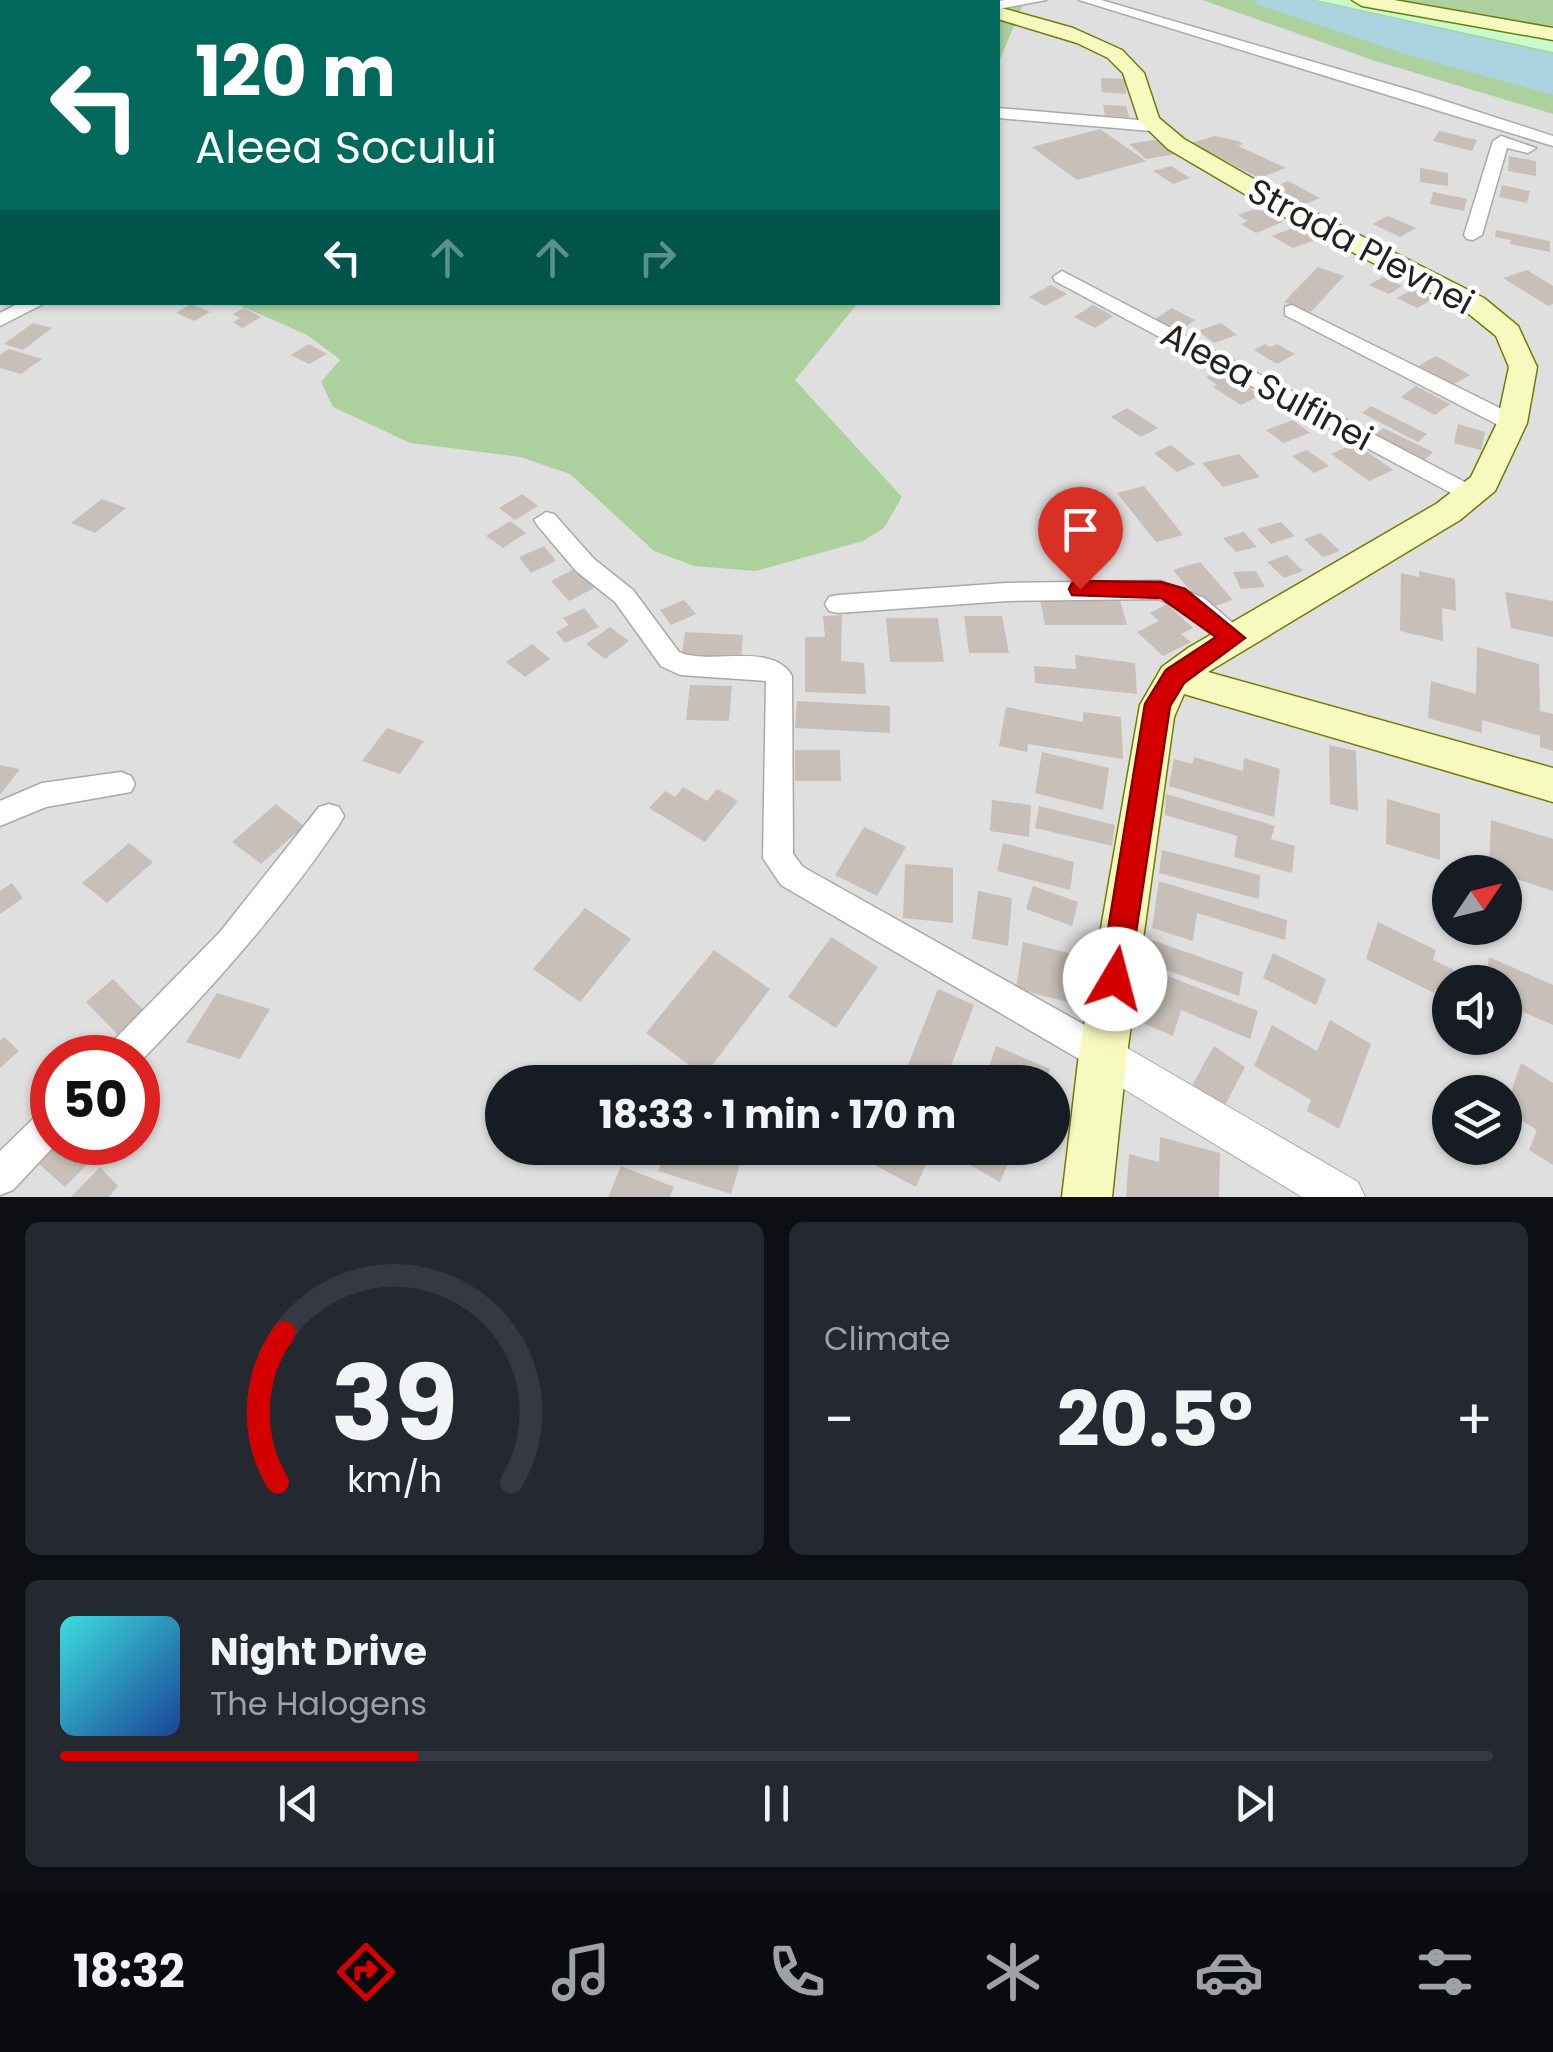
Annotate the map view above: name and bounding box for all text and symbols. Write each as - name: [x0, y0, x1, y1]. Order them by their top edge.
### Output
- text: 120 m: [195, 22, 396, 121]
- icon: left: [30, 40, 160, 170]
- text: Aleea Socului: [195, 116, 497, 179]
- street label: Strada Plevnei: [1239, 166, 1483, 326]
- icon: left: [315, 230, 370, 285]
- icon: ahead: [420, 230, 475, 285]
- icon: ahead: [525, 230, 580, 285]
- icon: right: [630, 230, 685, 285]
- street label: Aleea Sulfinei: [1153, 310, 1381, 462]
- pin: [1038, 487, 1123, 590]
- icon: arrive: [1053, 502, 1108, 557]
- north arrow: [1432, 855, 1522, 945]
- map controls: [1432, 855, 1522, 1165]
- position arrow: [1063, 927, 1167, 1031]
- button: sound: [1432, 965, 1522, 1055]
- speed limit sign: 50: [30, 1035, 160, 1165]
- button: layers: [1432, 1075, 1522, 1165]
- text: 18:33 · 1 min · 170 m: [599, 1088, 956, 1141]
- text: Climate: [824, 1316, 951, 1361]
- text: 39: [331, 1331, 458, 1476]
- text: 20.5°: [1057, 1367, 1253, 1472]
- text: −: [824, 1381, 854, 1458]
- text: +: [1455, 1381, 1493, 1458]
- text: km/h: [347, 1454, 442, 1505]
- text: Night Drive: [210, 1625, 427, 1678]
- text: The Halogens: [210, 1681, 427, 1726]
- icon: previous: [271, 1776, 326, 1831]
- icon: pause: [749, 1776, 804, 1831]
- icon: next: [1227, 1776, 1282, 1831]
- icon: directions: [331, 1937, 401, 2007]
- icon: music: [546, 1937, 616, 2007]
- icon: phone: [762, 1937, 832, 2007]
- icon: climate: [978, 1937, 1048, 2007]
- icon: car: [1194, 1937, 1264, 2007]
- icon: filters: [1410, 1937, 1480, 2007]
- text: 18:32: [73, 1940, 185, 2003]

